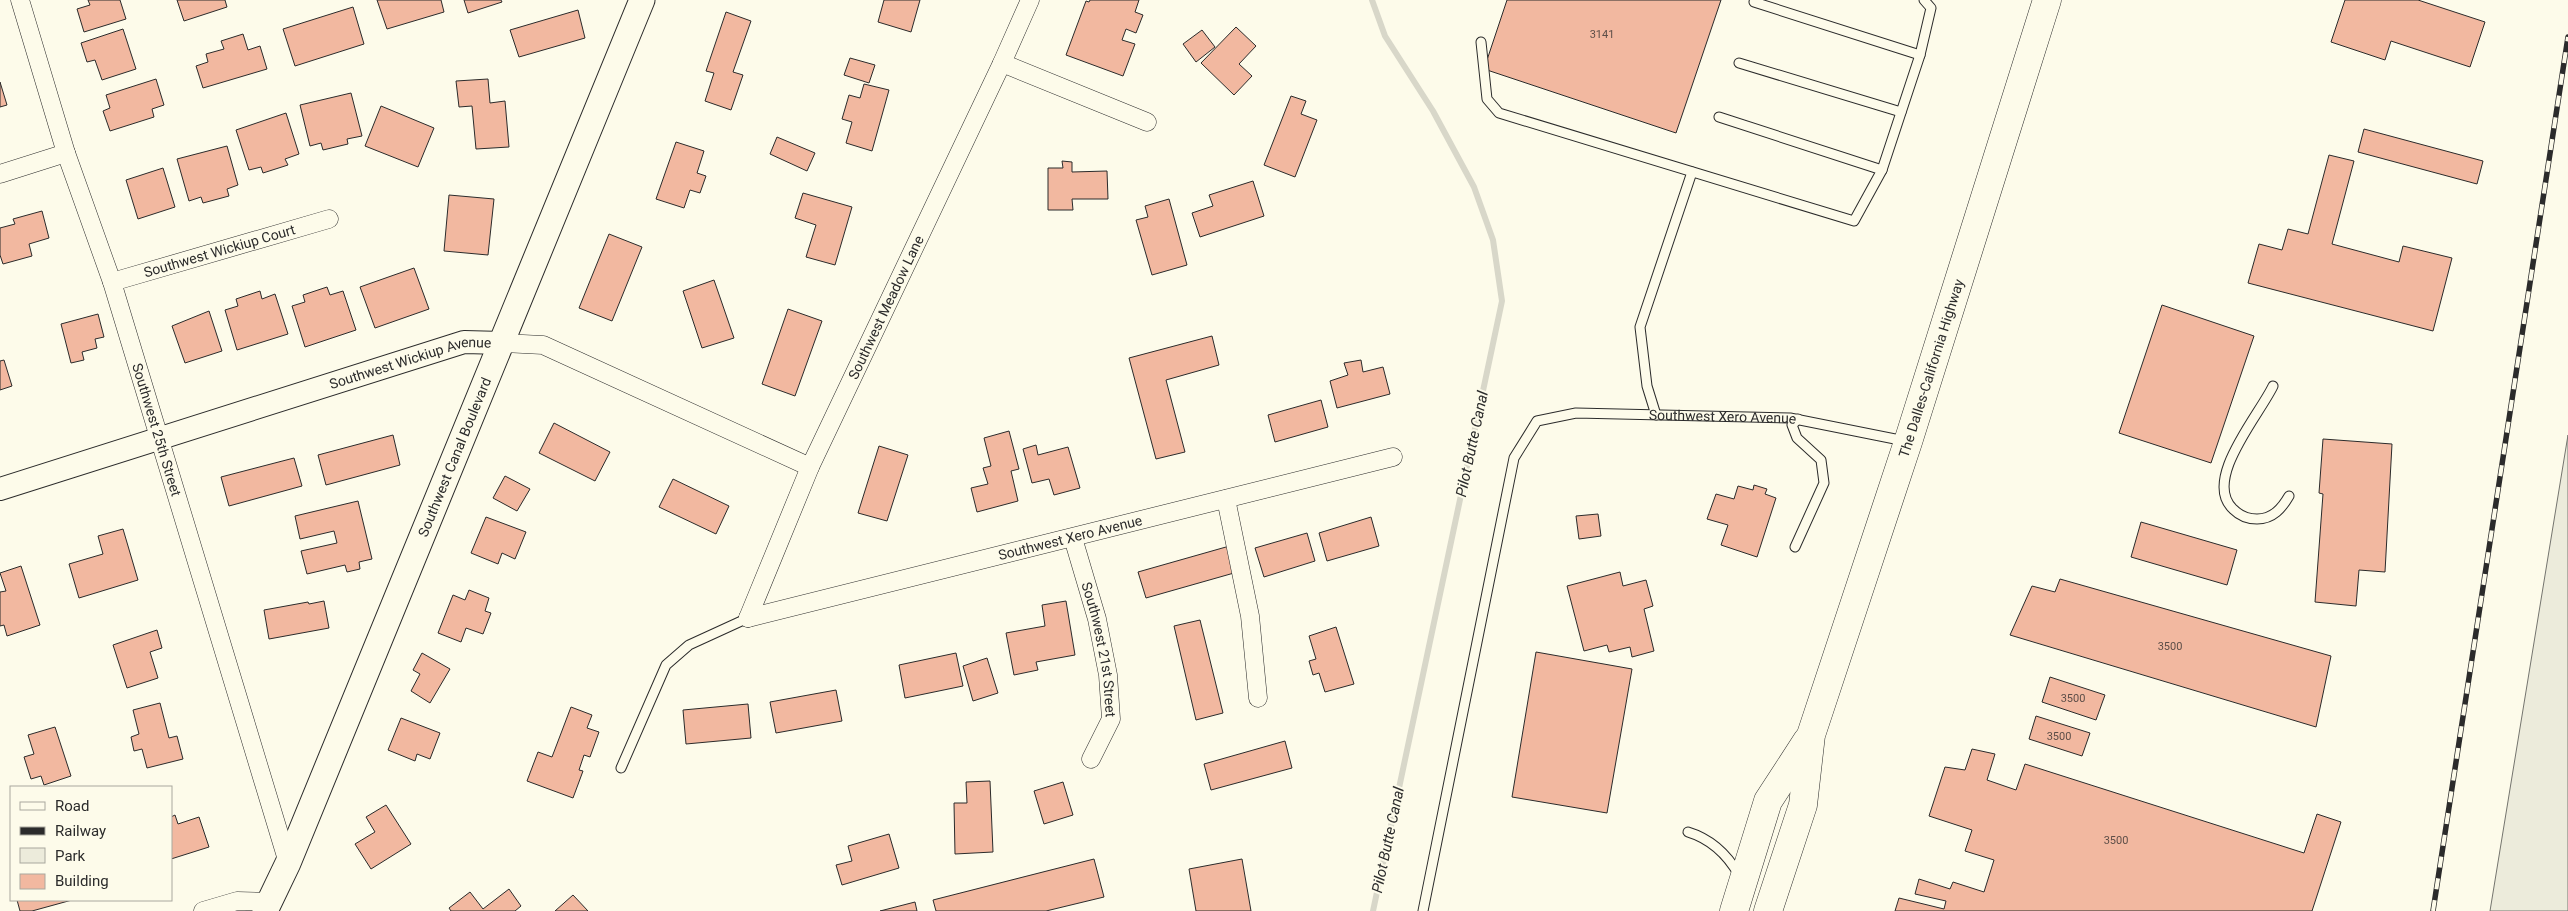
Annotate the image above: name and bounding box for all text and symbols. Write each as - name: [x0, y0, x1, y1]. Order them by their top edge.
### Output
- house number: 3141: [1590, 28, 1614, 41]
- street label: Southwest Wickiup Court: [142, 221, 298, 280]
- street label: Southwest Meadow Lane: [845, 233, 927, 382]
- street label: The Dalles-California Highway: [1895, 277, 1967, 460]
- street label: Southwest Wickiup Avenue: [327, 334, 492, 392]
- street label: Southwest 25th Street: [129, 361, 185, 498]
- street label: Southwest Canal Boulevard: [415, 375, 494, 539]
- water label: Pilot Butte Canal: [1452, 389, 1492, 499]
- street label: Southwest Xero Avenue: [1649, 407, 1798, 427]
- street label: Southwest Xero Avenue: [997, 512, 1144, 563]
- street label: Southwest 21st Street: [1078, 580, 1119, 718]
- house number: 3500: [2158, 640, 2182, 653]
- house number: 3500: [2061, 692, 2085, 705]
- house number: 3500: [2047, 730, 2071, 743]
- water label: Pilot Butte Canal: [1368, 785, 1408, 895]
- legend: [10, 786, 172, 901]
- text: Road: [55, 797, 89, 815]
- text: Railway: [55, 822, 106, 840]
- house number: 3500: [2104, 834, 2128, 847]
- text: Park: [55, 847, 86, 865]
- text: Building: [55, 872, 109, 890]

